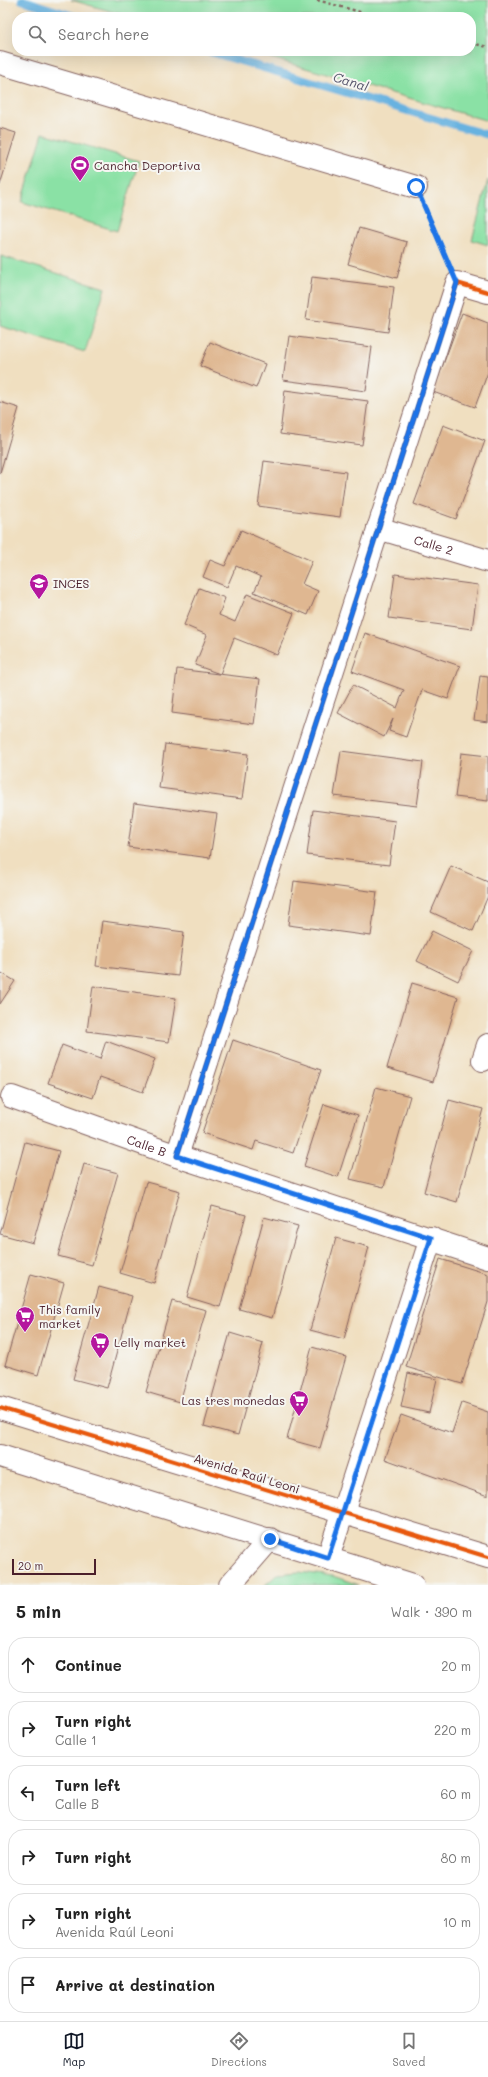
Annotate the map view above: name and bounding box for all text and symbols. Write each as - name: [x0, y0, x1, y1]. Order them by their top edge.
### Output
- search box: [12, 12, 476, 56]
- icon: search: [26, 23, 48, 45]
- text: Search here: [58, 24, 149, 44]
- water label: Canal: [331, 68, 371, 95]
- sports icon: Cancha Deportiva: [69, 154, 91, 182]
- place label: Cancha Deportiva: [94, 157, 201, 173]
- route start: [407, 178, 425, 196]
- street label: Calle 2: [412, 531, 455, 558]
- school or university icon: INCES: [28, 572, 50, 600]
- place label: INCES: [53, 575, 90, 591]
- street label: Calle B: [125, 1131, 169, 1160]
- place label: This family market: [39, 1301, 100, 1331]
- supermarket icon: This family market: [14, 1305, 36, 1333]
- supermarket icon: Lelly market: [89, 1331, 111, 1359]
- place label: Lelly market: [114, 1334, 186, 1350]
- supermarket icon: Las tres monedas: [288, 1389, 310, 1417]
- place label: Las tres monedas: [181, 1392, 285, 1408]
- street label: Avenida Raúl Leoni: [192, 1449, 302, 1497]
- route end: [261, 1530, 279, 1548]
- scale bar: [12, 1557, 96, 1576]
- text: 20 m: [18, 1558, 43, 1573]
- text: 5 min: [16, 1600, 61, 1622]
- text: Walk · 390 m: [390, 1603, 472, 1620]
- icon: ahead: [17, 1654, 39, 1676]
- text: Continue: [55, 1655, 122, 1675]
- text: 20 m: [441, 1657, 471, 1674]
- text: Turn right: [55, 1711, 132, 1731]
- icon: right: [17, 1718, 39, 1740]
- text: 220 m: [434, 1721, 471, 1738]
- text: Calle 1: [55, 1731, 97, 1748]
- text: Turn left: [55, 1775, 120, 1795]
- icon: left: [17, 1782, 39, 1804]
- text: 60 m: [441, 1785, 471, 1802]
- text: Calle B: [55, 1795, 99, 1812]
- icon: right: [17, 1846, 39, 1868]
- text: Turn right: [55, 1847, 132, 1867]
- text: 80 m: [441, 1849, 471, 1866]
- text: Turn right: [55, 1903, 132, 1923]
- icon: right: [17, 1910, 39, 1932]
- text: 10 m: [443, 1913, 471, 1930]
- text: Avenida Raúl Leoni: [55, 1923, 174, 1940]
- icon: arrive: [17, 1974, 39, 1996]
- text: Arrive at destination: [55, 1975, 215, 1995]
- tab: Map: [63, 2030, 85, 2069]
- tab: Directions: [211, 2030, 267, 2069]
- tab: Saved: [392, 2030, 425, 2069]

